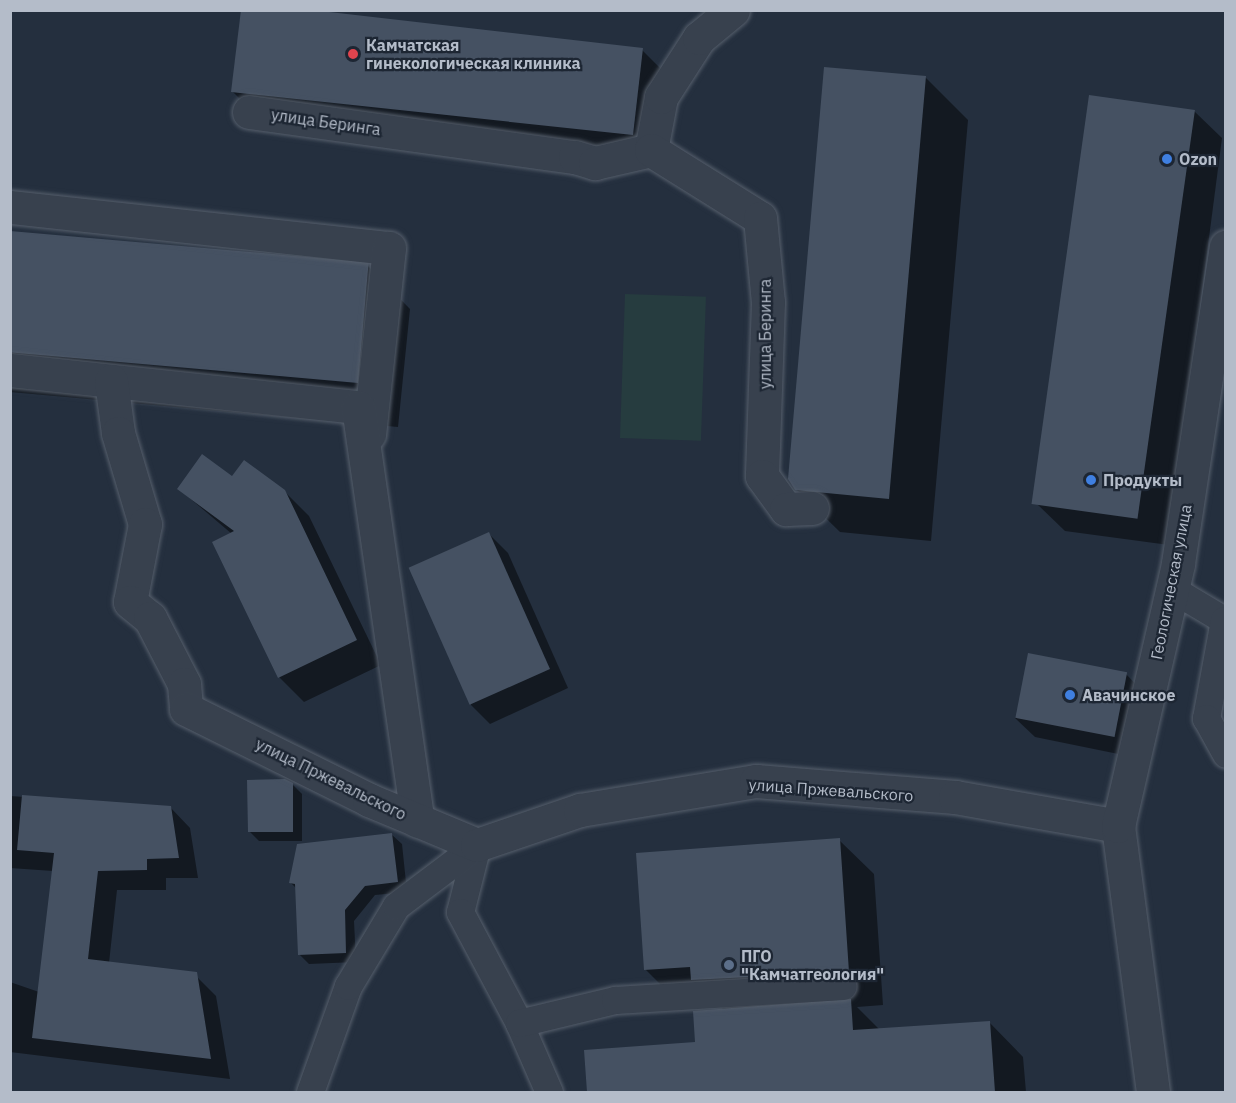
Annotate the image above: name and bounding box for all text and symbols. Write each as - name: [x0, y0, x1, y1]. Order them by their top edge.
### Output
- place label: Камчатская гинекологическая клиника: [366, 35, 581, 73]
- marker: Камчатская гинекологическая клиника: [344, 45, 362, 63]
- street label: улица Беринга: [270, 105, 382, 139]
- place label: Ozon: [1179, 149, 1217, 169]
- marker: Ozon: [1160, 152, 1174, 166]
- street label: улица Беринга: [755, 279, 775, 389]
- place label: Продукты: [1103, 470, 1182, 490]
- marker: Продукты: [1084, 473, 1098, 487]
- street label: Геологическая улица: [1147, 503, 1195, 661]
- place label: Авачинское: [1082, 685, 1175, 705]
- marker: Авачинское: [1063, 688, 1077, 702]
- street label: улица Пржевальского: [253, 734, 409, 824]
- street label: улица Пржевальского: [748, 775, 914, 805]
- place label: ПГО "Камчатгеология": [741, 946, 884, 984]
- marker: ПГО "Камчатгеология": [722, 958, 736, 972]

